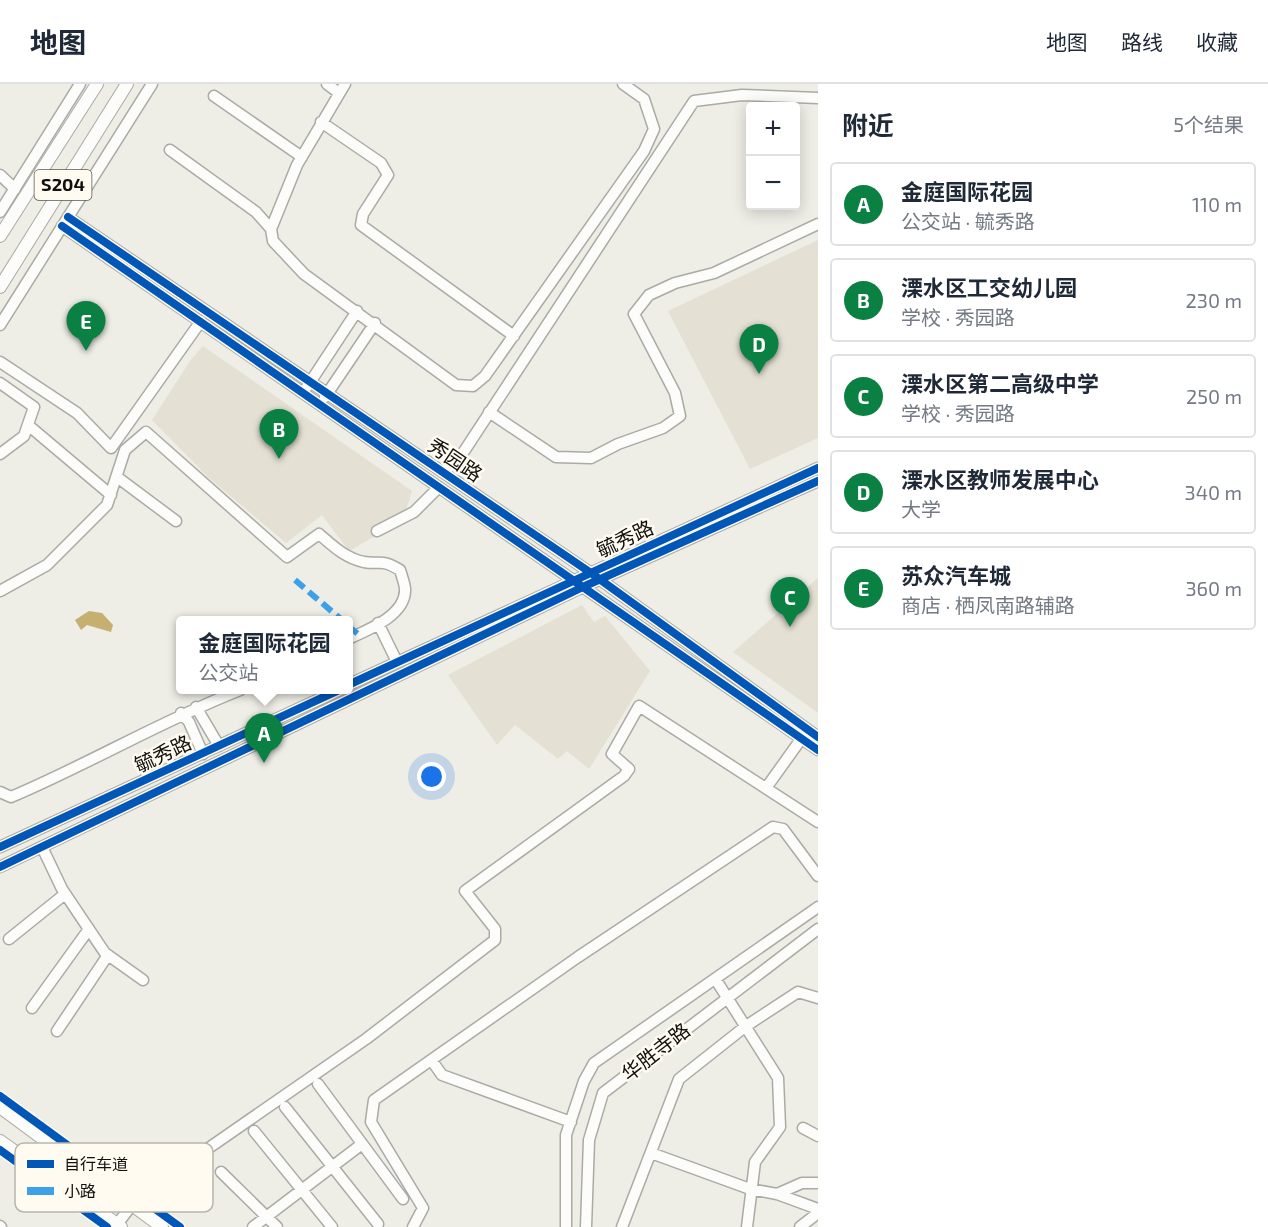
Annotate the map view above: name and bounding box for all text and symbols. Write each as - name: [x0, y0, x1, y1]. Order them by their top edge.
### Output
- text: 地图: [30, 25, 86, 59]
- text: 地图: [1046, 29, 1088, 54]
- text: 路线: [1121, 29, 1163, 54]
- text: 收藏: [1196, 29, 1238, 54]
- map controls: [746, 102, 800, 210]
- button: +: [746, 102, 800, 156]
- text: 附近: [842, 109, 894, 140]
- text: 5个结果: [1173, 112, 1244, 136]
- button: −: [746, 156, 800, 210]
- road number: S204: [34, 170, 92, 200]
- text: 金庭国际花园: [901, 178, 1033, 204]
- text: A: [857, 192, 870, 216]
- text: 110 m: [1192, 192, 1242, 216]
- text: 公交站 · 毓秀路: [901, 209, 1035, 233]
- text: 溧水区工交幼儿园: [901, 274, 1077, 300]
- text: B: [857, 288, 870, 312]
- text: 230 m: [1186, 288, 1242, 312]
- pin: E: [66, 302, 106, 351]
- text: 学校 · 秀园路: [901, 305, 1015, 329]
- pin: D: [740, 324, 778, 374]
- text: 溧水区第二高级中学: [901, 370, 1099, 396]
- text: C: [858, 384, 869, 408]
- text: 250 m: [1186, 384, 1242, 408]
- text: 学校 · 秀园路: [901, 401, 1015, 425]
- pin: B: [260, 410, 298, 459]
- street label: 秀园路: [424, 432, 487, 486]
- text: 溧水区教师发展中心: [901, 466, 1099, 492]
- text: D: [857, 480, 870, 504]
- text: 340 m: [1185, 480, 1242, 504]
- text: 大学: [901, 497, 941, 521]
- street label: 毓秀路: [592, 515, 657, 562]
- text: 苏众汽车城: [901, 562, 1011, 588]
- text: E: [858, 576, 869, 600]
- text: 360 m: [1185, 576, 1242, 600]
- pin: C: [770, 578, 810, 627]
- text: 商店 · 栖凤南路辅路: [901, 593, 1075, 617]
- popup: [176, 616, 353, 694]
- text: 金庭国际花园: [198, 629, 331, 655]
- text: 公交站: [198, 660, 258, 684]
- pin: A: [244, 714, 284, 763]
- street label: 毓秀路: [130, 730, 195, 777]
- your location: [417, 762, 446, 791]
- street label: 华胜寺路: [616, 1017, 694, 1085]
- legend: [15, 1143, 213, 1212]
- text: 自行车道: [64, 1154, 128, 1173]
- text: 小路: [64, 1181, 96, 1200]

